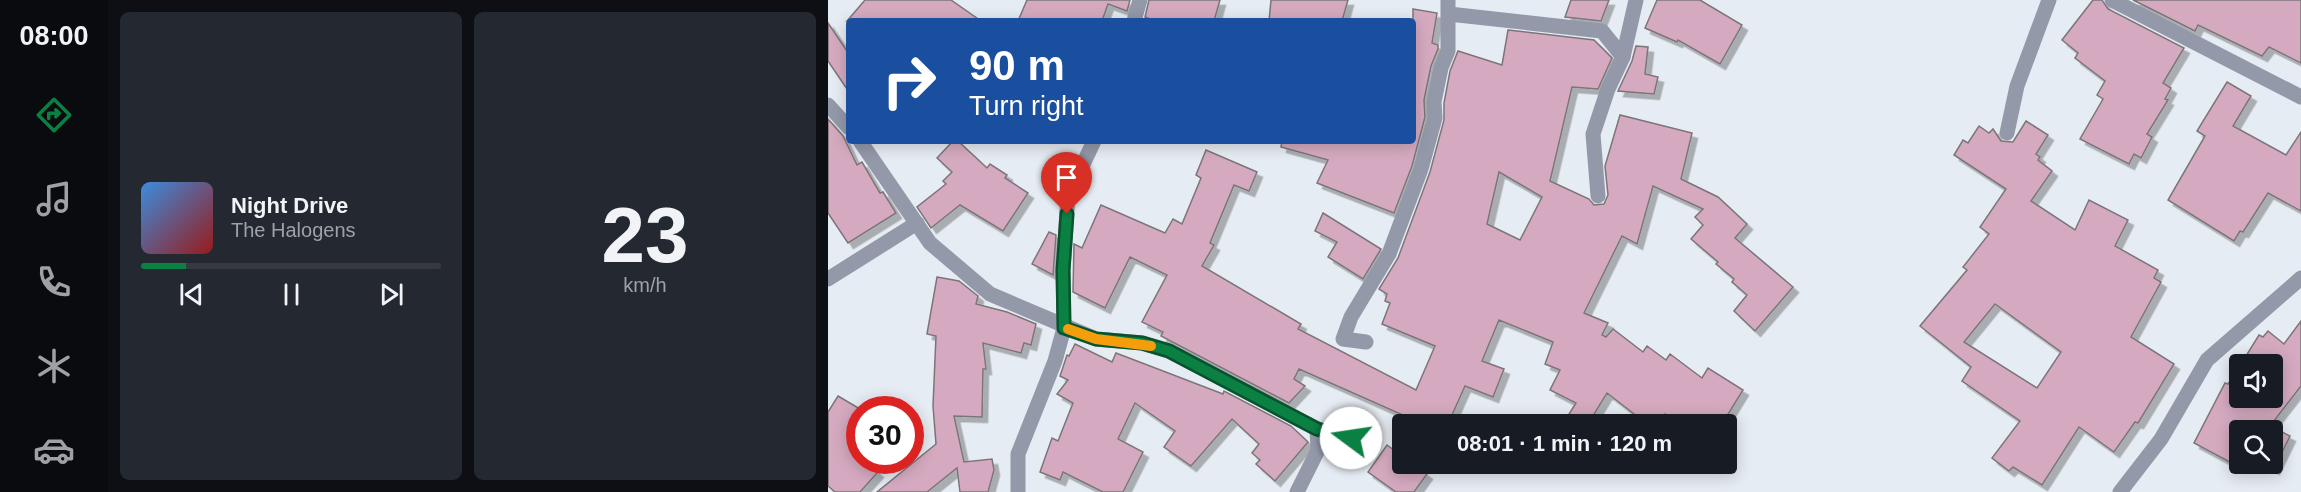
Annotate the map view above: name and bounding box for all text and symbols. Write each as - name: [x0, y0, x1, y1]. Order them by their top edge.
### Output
- text: 08:00: [19, 21, 89, 51]
- icon: right: [870, 42, 948, 120]
- text: 90 m: [969, 42, 1065, 89]
- text: Turn right: [969, 91, 1084, 121]
- icon: directions: [33, 94, 75, 136]
- pin: [1041, 152, 1092, 214]
- icon: arrive: [1050, 161, 1083, 194]
- icon: music: [33, 178, 75, 220]
- text: 23: [602, 191, 688, 279]
- text: Night Drive: [231, 193, 348, 218]
- text: The Halogens: [231, 219, 356, 241]
- icon: phone: [33, 261, 75, 303]
- text: km/h: [623, 274, 667, 296]
- icon: previous: [175, 278, 208, 311]
- icon: pause: [275, 278, 308, 311]
- icon: next: [375, 278, 408, 311]
- icon: climate: [33, 345, 75, 387]
- map controls: [2229, 354, 2283, 474]
- button: sound: [2229, 354, 2283, 408]
- speed limit sign: 30: [846, 396, 924, 474]
- position arrow: [1319, 406, 1383, 470]
- button: search: [2229, 420, 2283, 474]
- icon: car: [33, 429, 75, 471]
- text: 08:01 · 1 min · 120 m: [1457, 431, 1672, 456]

